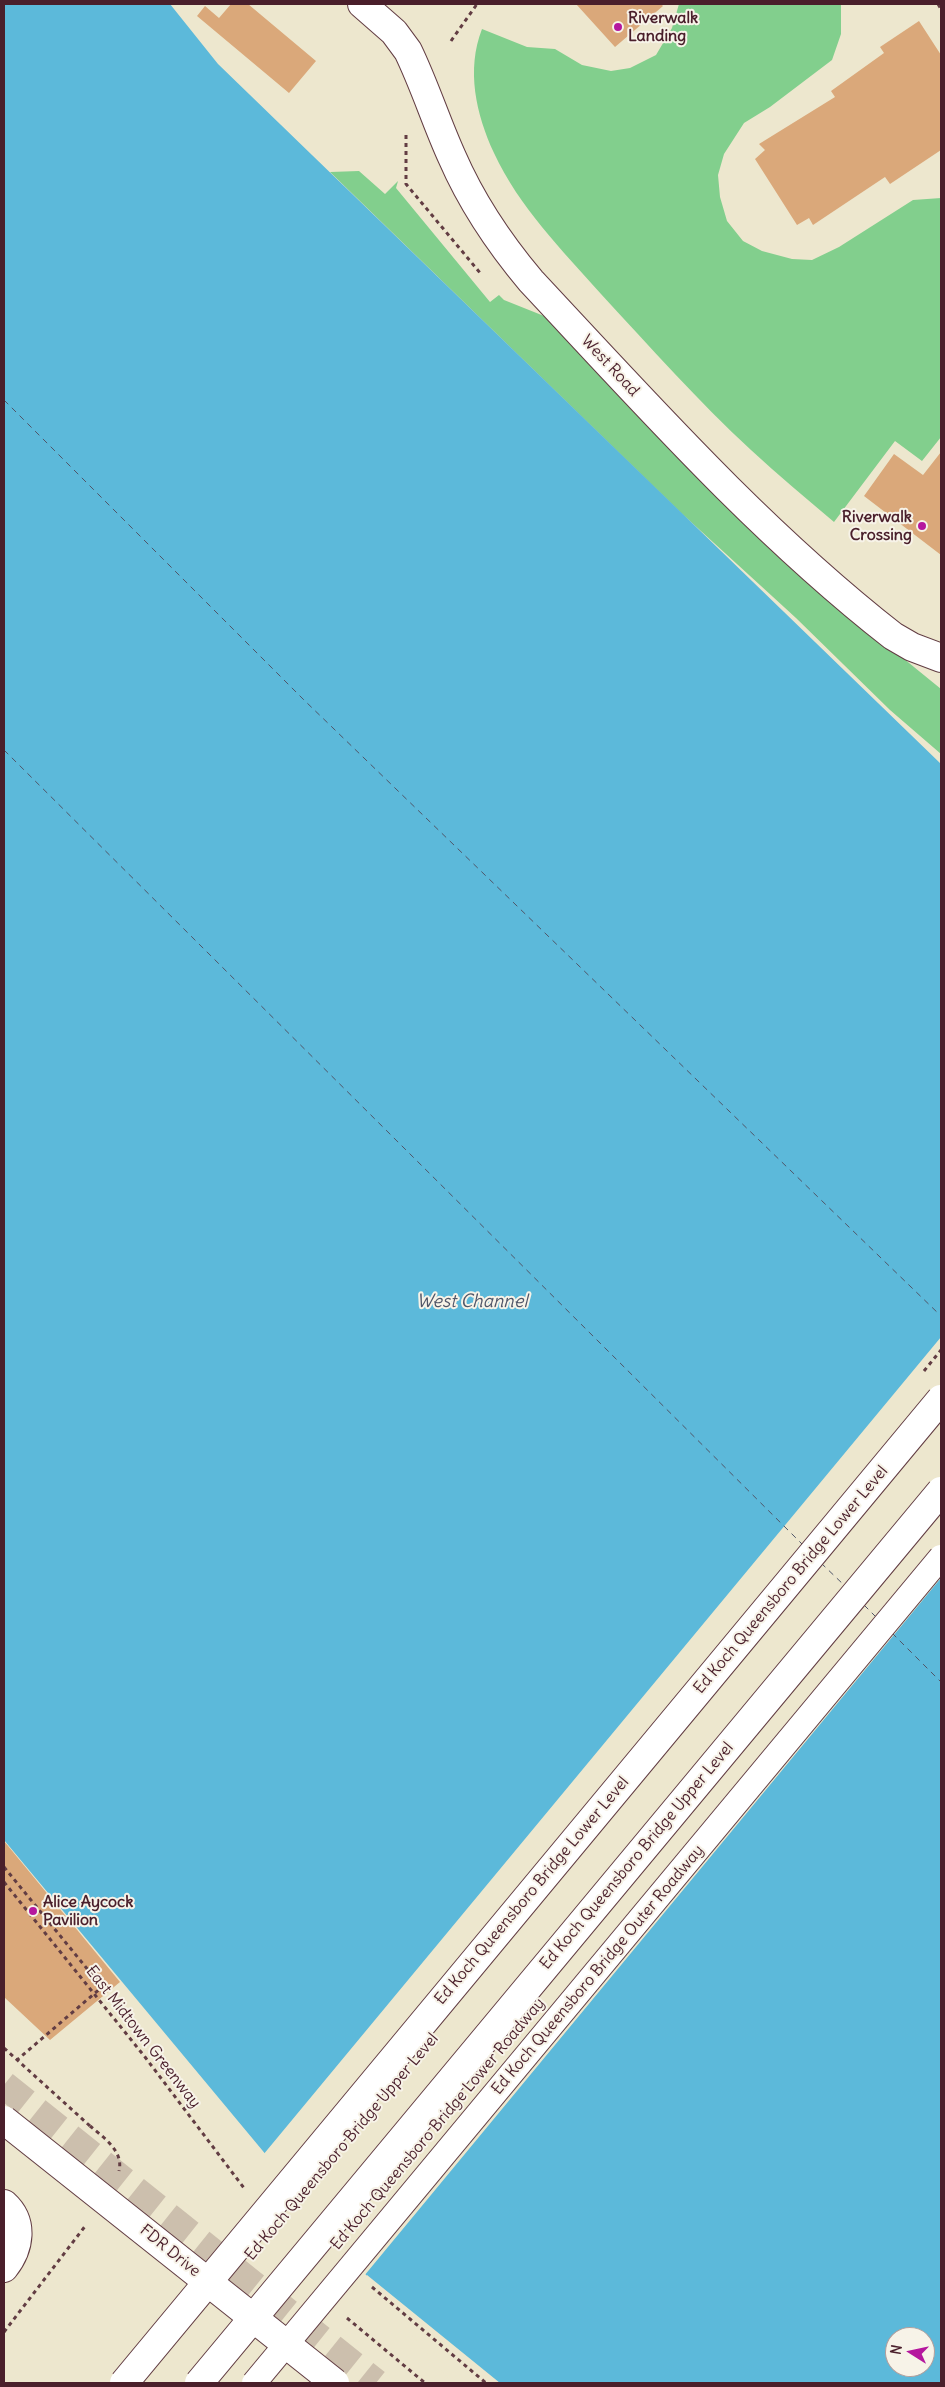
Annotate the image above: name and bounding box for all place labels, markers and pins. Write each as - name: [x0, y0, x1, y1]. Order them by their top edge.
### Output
- place label: Riverwalk Landing: [628, 8, 698, 46]
- marker: Riverwalk Landing: [612, 21, 624, 33]
- place label: Riverwalk Crossing: [842, 507, 912, 545]
- marker: Riverwalk Crossing: [916, 520, 928, 532]
- place label: Alice Aycock Pavilion: [43, 1892, 133, 1930]
- marker: Alice Aycock Pavilion: [27, 1905, 39, 1917]

